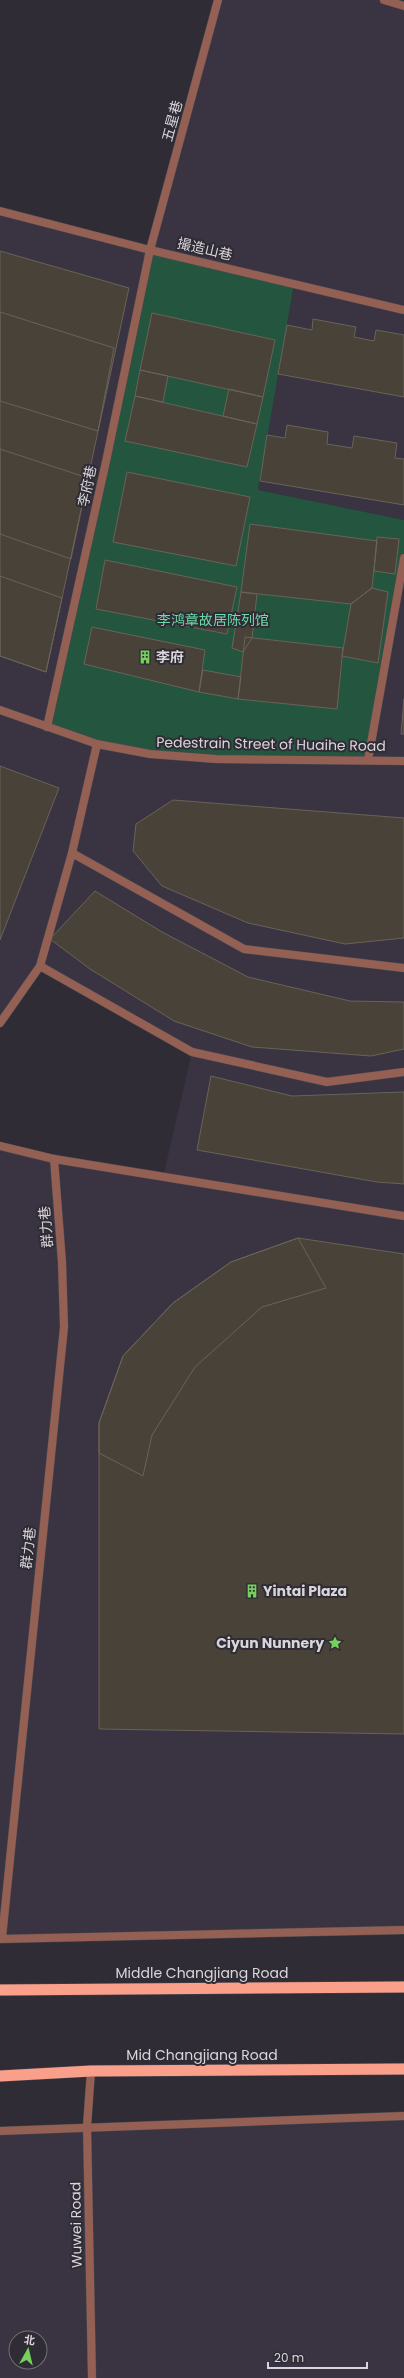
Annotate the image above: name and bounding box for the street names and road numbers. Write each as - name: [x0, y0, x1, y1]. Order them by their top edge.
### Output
- street label: 五星巷: [157, 98, 187, 144]
- street label: 撮造山巷: [175, 233, 235, 265]
- street label: 李府巷: [73, 463, 101, 509]
- street label: Pedestrain Street of Huaihe Road: [156, 732, 386, 756]
- street label: 群力巷: [34, 1205, 58, 1249]
- street label: 群力巷: [16, 1526, 40, 1570]
- street label: Middle Changjiang Road: [116, 1963, 288, 1983]
- street label: Mid Changjiang Road: [126, 2045, 278, 2065]
- street label: Wuwei Road: [65, 2182, 87, 2268]

